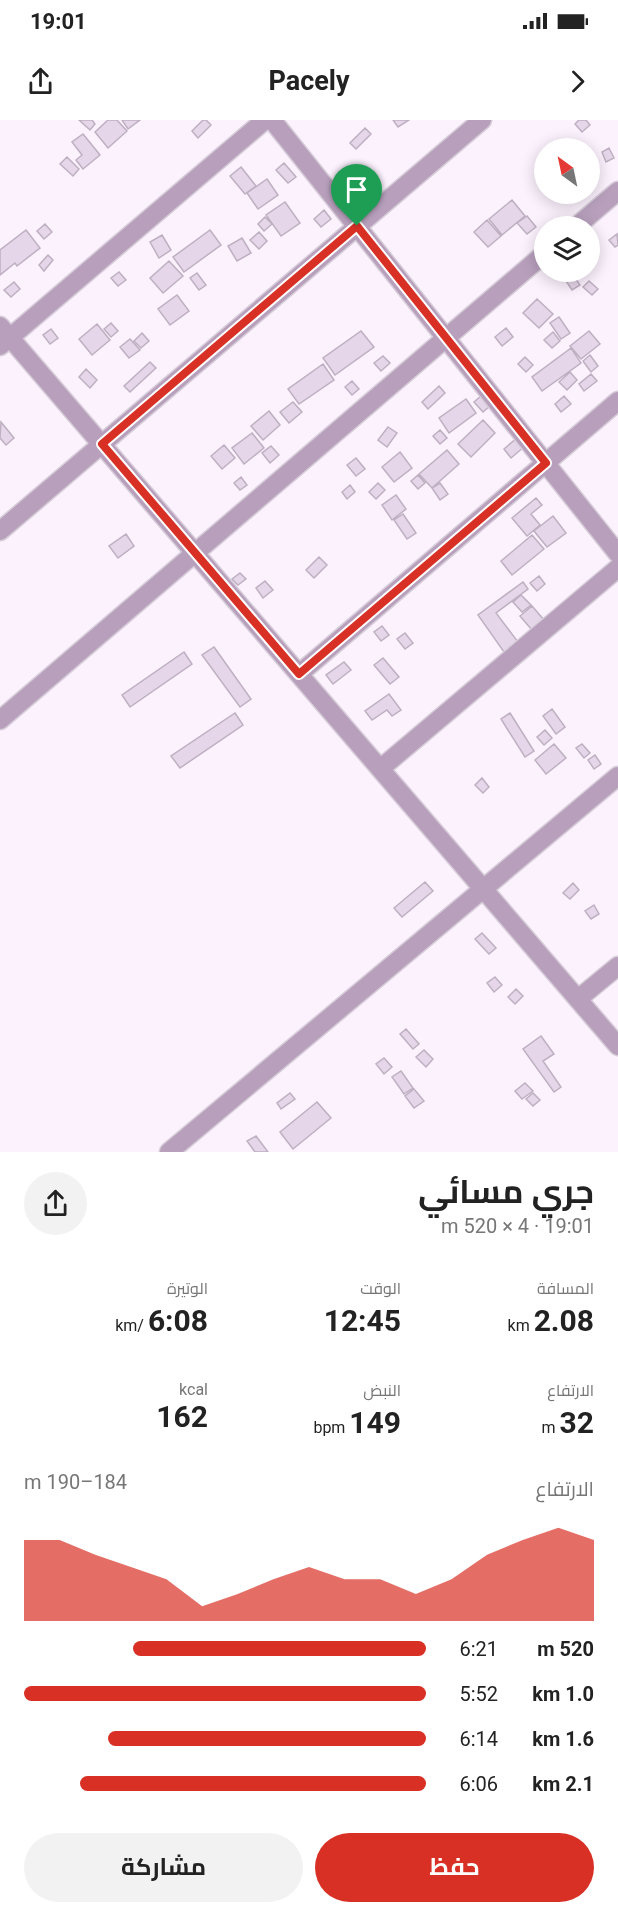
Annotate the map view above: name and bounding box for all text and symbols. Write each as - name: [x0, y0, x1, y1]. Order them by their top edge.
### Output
- text: 19:01: [30, 9, 87, 34]
- icon: share: [24, 65, 57, 98]
- text: Pacely: [268, 65, 350, 97]
- icon: forward: [561, 65, 594, 98]
- north arrow: [534, 138, 600, 204]
- map controls: [534, 138, 600, 282]
- pin: [331, 164, 382, 226]
- icon: arrive: [340, 173, 373, 206]
- button: layers: [534, 216, 600, 282]
- button: share: [24, 1172, 87, 1235]
- text: جري مسائي: [418, 1172, 594, 1211]
- text: 19:01 · 4 × 520 m: [441, 1214, 594, 1238]
- text: الوتيرة: [167, 1279, 208, 1298]
- text: الوقت: [360, 1279, 401, 1298]
- text: المسافة: [537, 1279, 594, 1298]
- text: 6:08: [148, 1303, 208, 1338]
- text: 12:45: [324, 1303, 401, 1338]
- text: 2.08: [534, 1303, 594, 1338]
- text: /km: [115, 1316, 148, 1335]
- text: km: [508, 1316, 534, 1335]
- text: kcal: [179, 1380, 208, 1399]
- text: النبض: [363, 1381, 401, 1400]
- text: الارتفاع: [547, 1381, 594, 1400]
- text: 162: [156, 1399, 208, 1434]
- text: 149: [349, 1405, 401, 1440]
- text: 32: [560, 1405, 594, 1440]
- text: bpm: [313, 1418, 349, 1437]
- text: m: [542, 1418, 560, 1437]
- text: 184–190 m: [24, 1470, 127, 1494]
- text: الارتفاع: [535, 1477, 594, 1501]
- text: 6:21: [459, 1637, 498, 1661]
- text: 520 m: [537, 1637, 594, 1661]
- text: 5:52: [459, 1682, 498, 1706]
- text: 1.0 km: [532, 1682, 594, 1706]
- text: 6:14: [459, 1727, 498, 1751]
- text: 1.6 km: [532, 1727, 594, 1751]
- text: 6:06: [459, 1772, 498, 1796]
- text: 2.1 km: [532, 1772, 594, 1796]
- button: مشاركة: [24, 1833, 303, 1902]
- button: حفظ: [315, 1833, 594, 1902]

